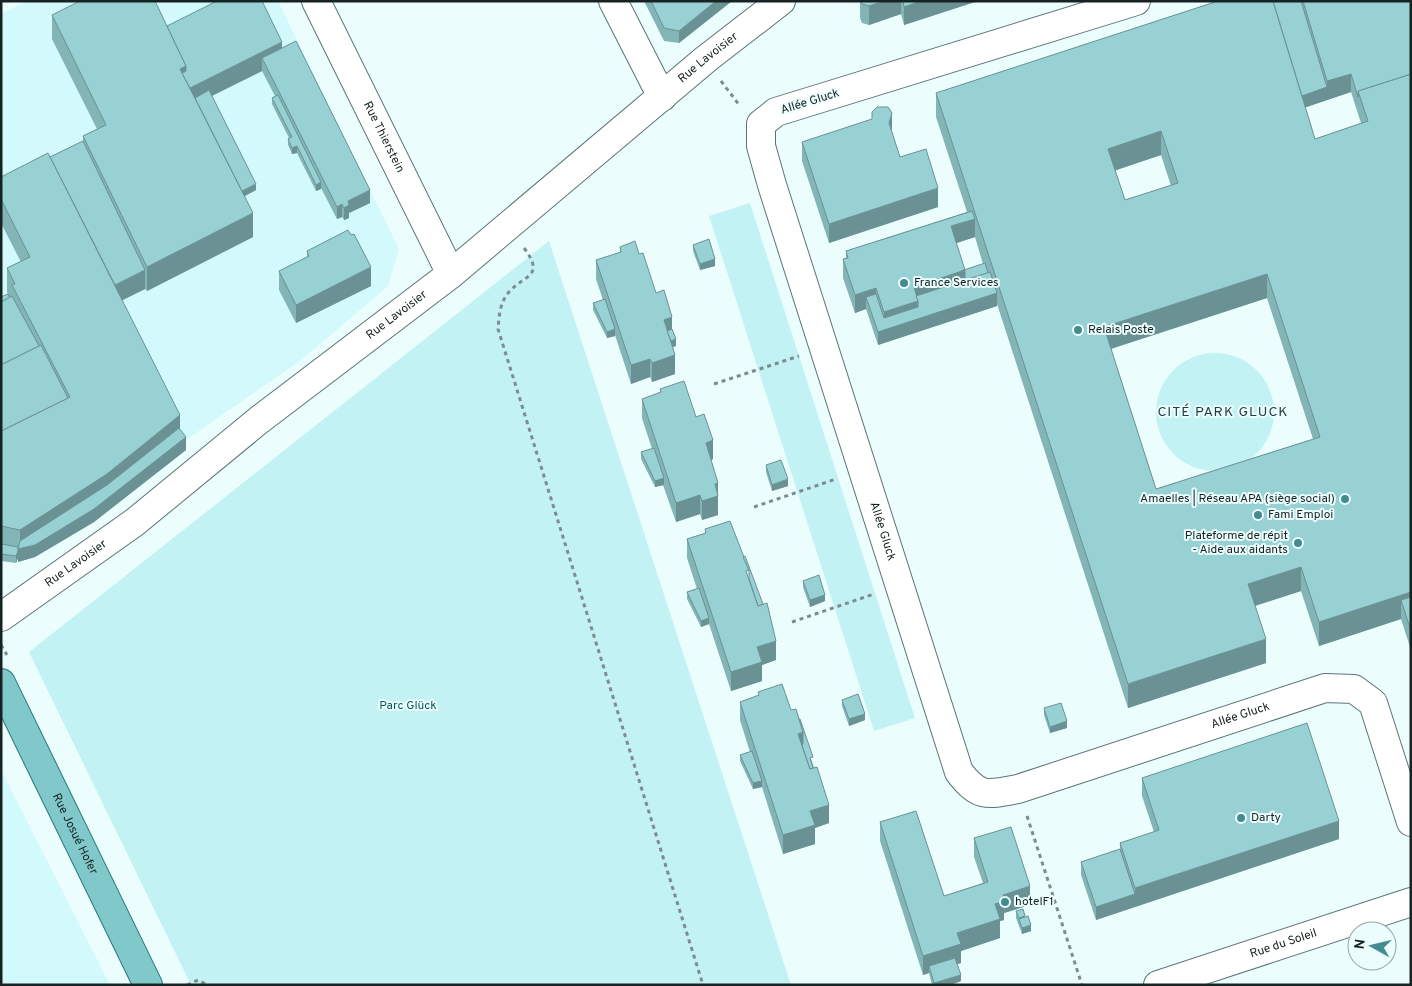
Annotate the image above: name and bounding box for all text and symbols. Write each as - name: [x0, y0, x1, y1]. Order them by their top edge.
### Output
- street label: Rue Lavoisier: [675, 29, 742, 87]
- street label: Allée Gluck: [779, 85, 841, 119]
- street label: Rue Thierstein: [359, 99, 408, 176]
- place label: France Services: [914, 275, 999, 291]
- marker: France Services: [898, 277, 910, 289]
- street label: Rue Lavoisier: [363, 287, 431, 344]
- place label: Relais Poste: [1088, 322, 1154, 338]
- marker: Relais Poste: [1072, 324, 1084, 336]
- district label: CITÉ PARK GLUCK: [1157, 403, 1289, 421]
- place label: Amaelles | Réseau APA (siège social): [1140, 489, 1335, 507]
- marker: Amaelles | Réseau APA (siège social): [1339, 493, 1351, 505]
- street label: Allée Gluck: [866, 500, 899, 563]
- place label: Fami Emploi: [1268, 507, 1333, 523]
- marker: Fami Emploi: [1252, 509, 1264, 521]
- place label: Plateforme de répit - Aide aux aidants: [1185, 528, 1288, 558]
- street label: Rue Lavoisier: [42, 536, 111, 591]
- marker: Plateforme de répit - Aide aux aidants: [1292, 537, 1304, 549]
- park label: Parc Glück: [379, 698, 437, 714]
- street label: Allée Gluck: [1209, 699, 1272, 733]
- street label: Rue Josué Hofer: [48, 791, 101, 878]
- place label: Darty: [1251, 810, 1281, 826]
- marker: Darty: [1235, 812, 1247, 824]
- place label: hotelF1: [1015, 894, 1054, 910]
- marker: hotelF1: [999, 896, 1011, 908]
- north arrow: [1347, 921, 1397, 971]
- street label: Rue du Soleil: [1248, 925, 1319, 962]
- text: N: [1351, 938, 1370, 951]

